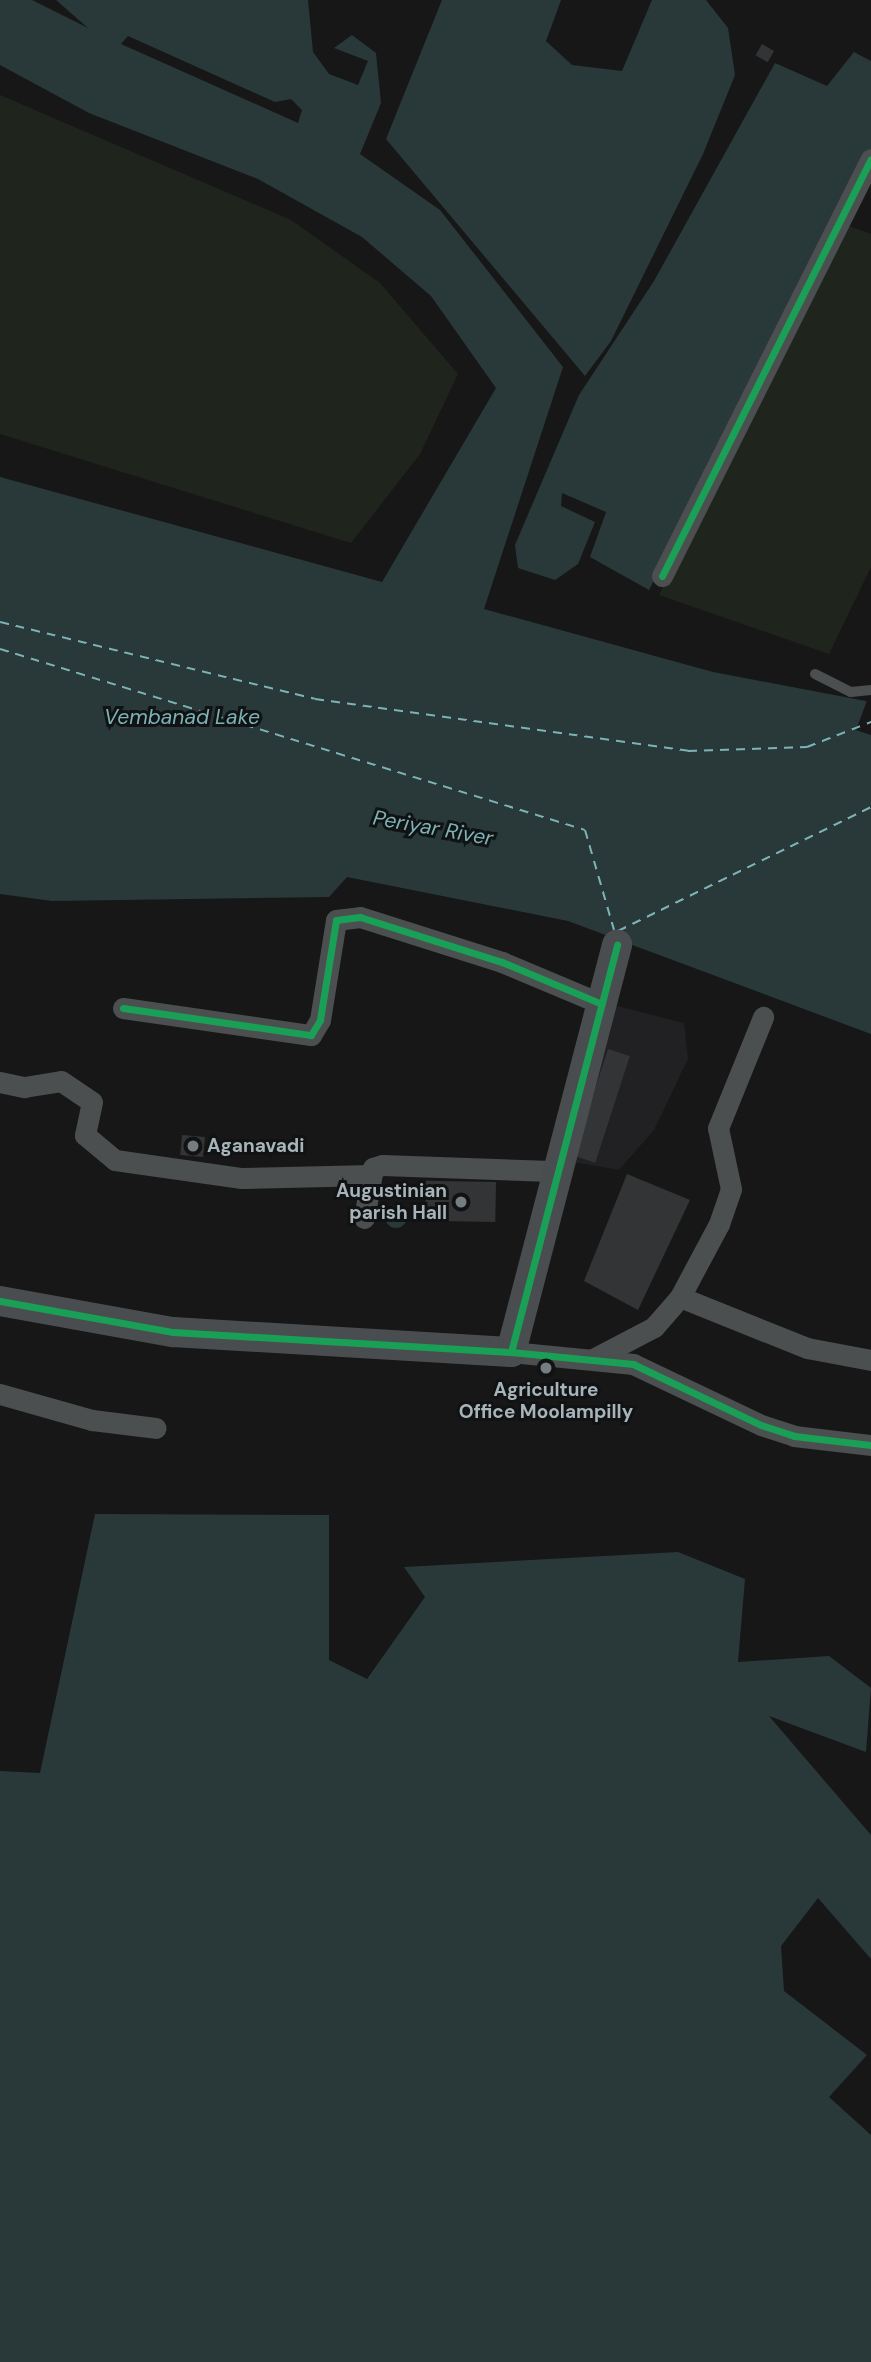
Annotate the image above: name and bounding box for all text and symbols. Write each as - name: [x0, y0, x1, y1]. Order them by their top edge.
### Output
- water label: Vembanad Lake: [104, 704, 260, 730]
- water label: Periyar River: [371, 805, 495, 851]
- place label: Aganavadi: [207, 1135, 304, 1157]
- marker: Aganavadi: [185, 1138, 201, 1154]
- place label: Augustinian parish Hall: [336, 1180, 447, 1224]
- marker: Augustinian parish Hall: [453, 1194, 469, 1210]
- marker: Agriculture Office Moolampilly: [538, 1360, 554, 1376]
- place label: Agriculture Office Moolampilly: [459, 1379, 633, 1423]

